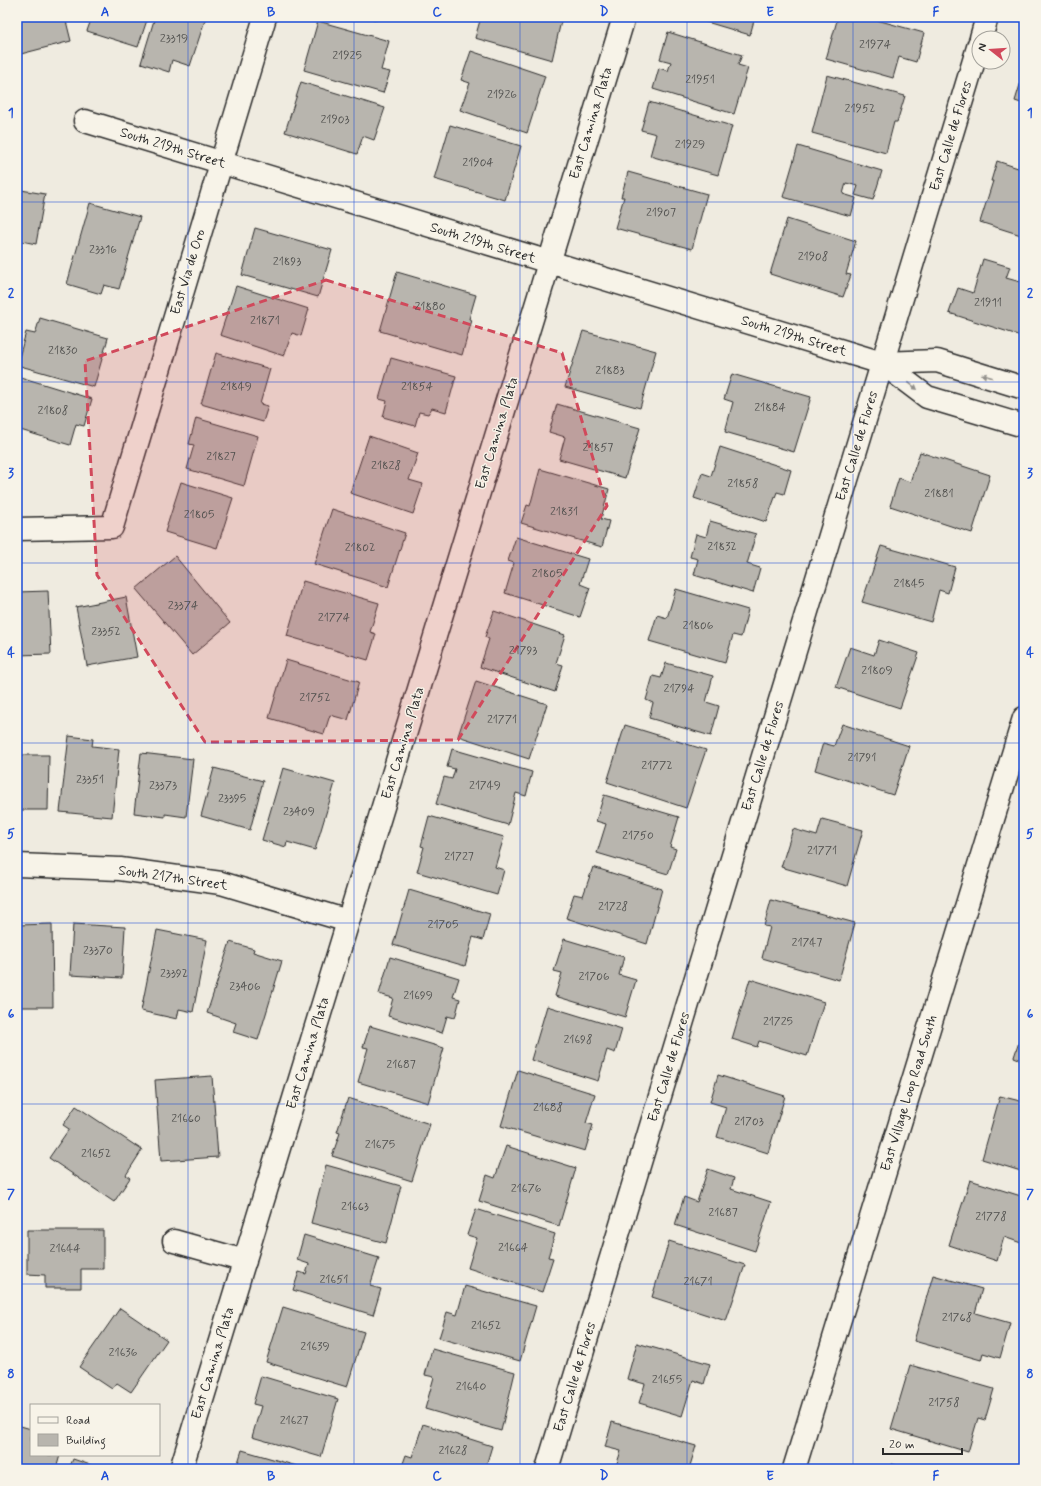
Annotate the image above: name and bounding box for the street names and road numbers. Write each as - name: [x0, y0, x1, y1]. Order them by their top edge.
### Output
- street label: East Camina Plata: [565, 64, 617, 181]
- street label: East Calle de Flores: [926, 79, 976, 193]
- street label: South 219th Street: [118, 123, 229, 173]
- street label: South 219th Street: [428, 218, 539, 268]
- street label: East Via de Oro: [166, 227, 210, 317]
- street label: South 219th Street: [739, 311, 850, 361]
- street label: East Camina Plata: [471, 374, 523, 491]
- street label: East Calle de Flores: [832, 389, 882, 503]
- street label: East Camina Plata: [377, 684, 429, 801]
- street label: East Calle de Flores: [738, 699, 788, 813]
- street label: South 217th Street: [117, 861, 230, 895]
- street label: East Camina Plata: [282, 994, 334, 1111]
- street label: East Calle de Flores: [644, 1010, 694, 1124]
- street label: East Village Loop Road South: [877, 1012, 941, 1173]
- street label: East Camina Plata: [187, 1304, 239, 1421]
- street label: East Calle de Flores: [550, 1320, 600, 1434]

